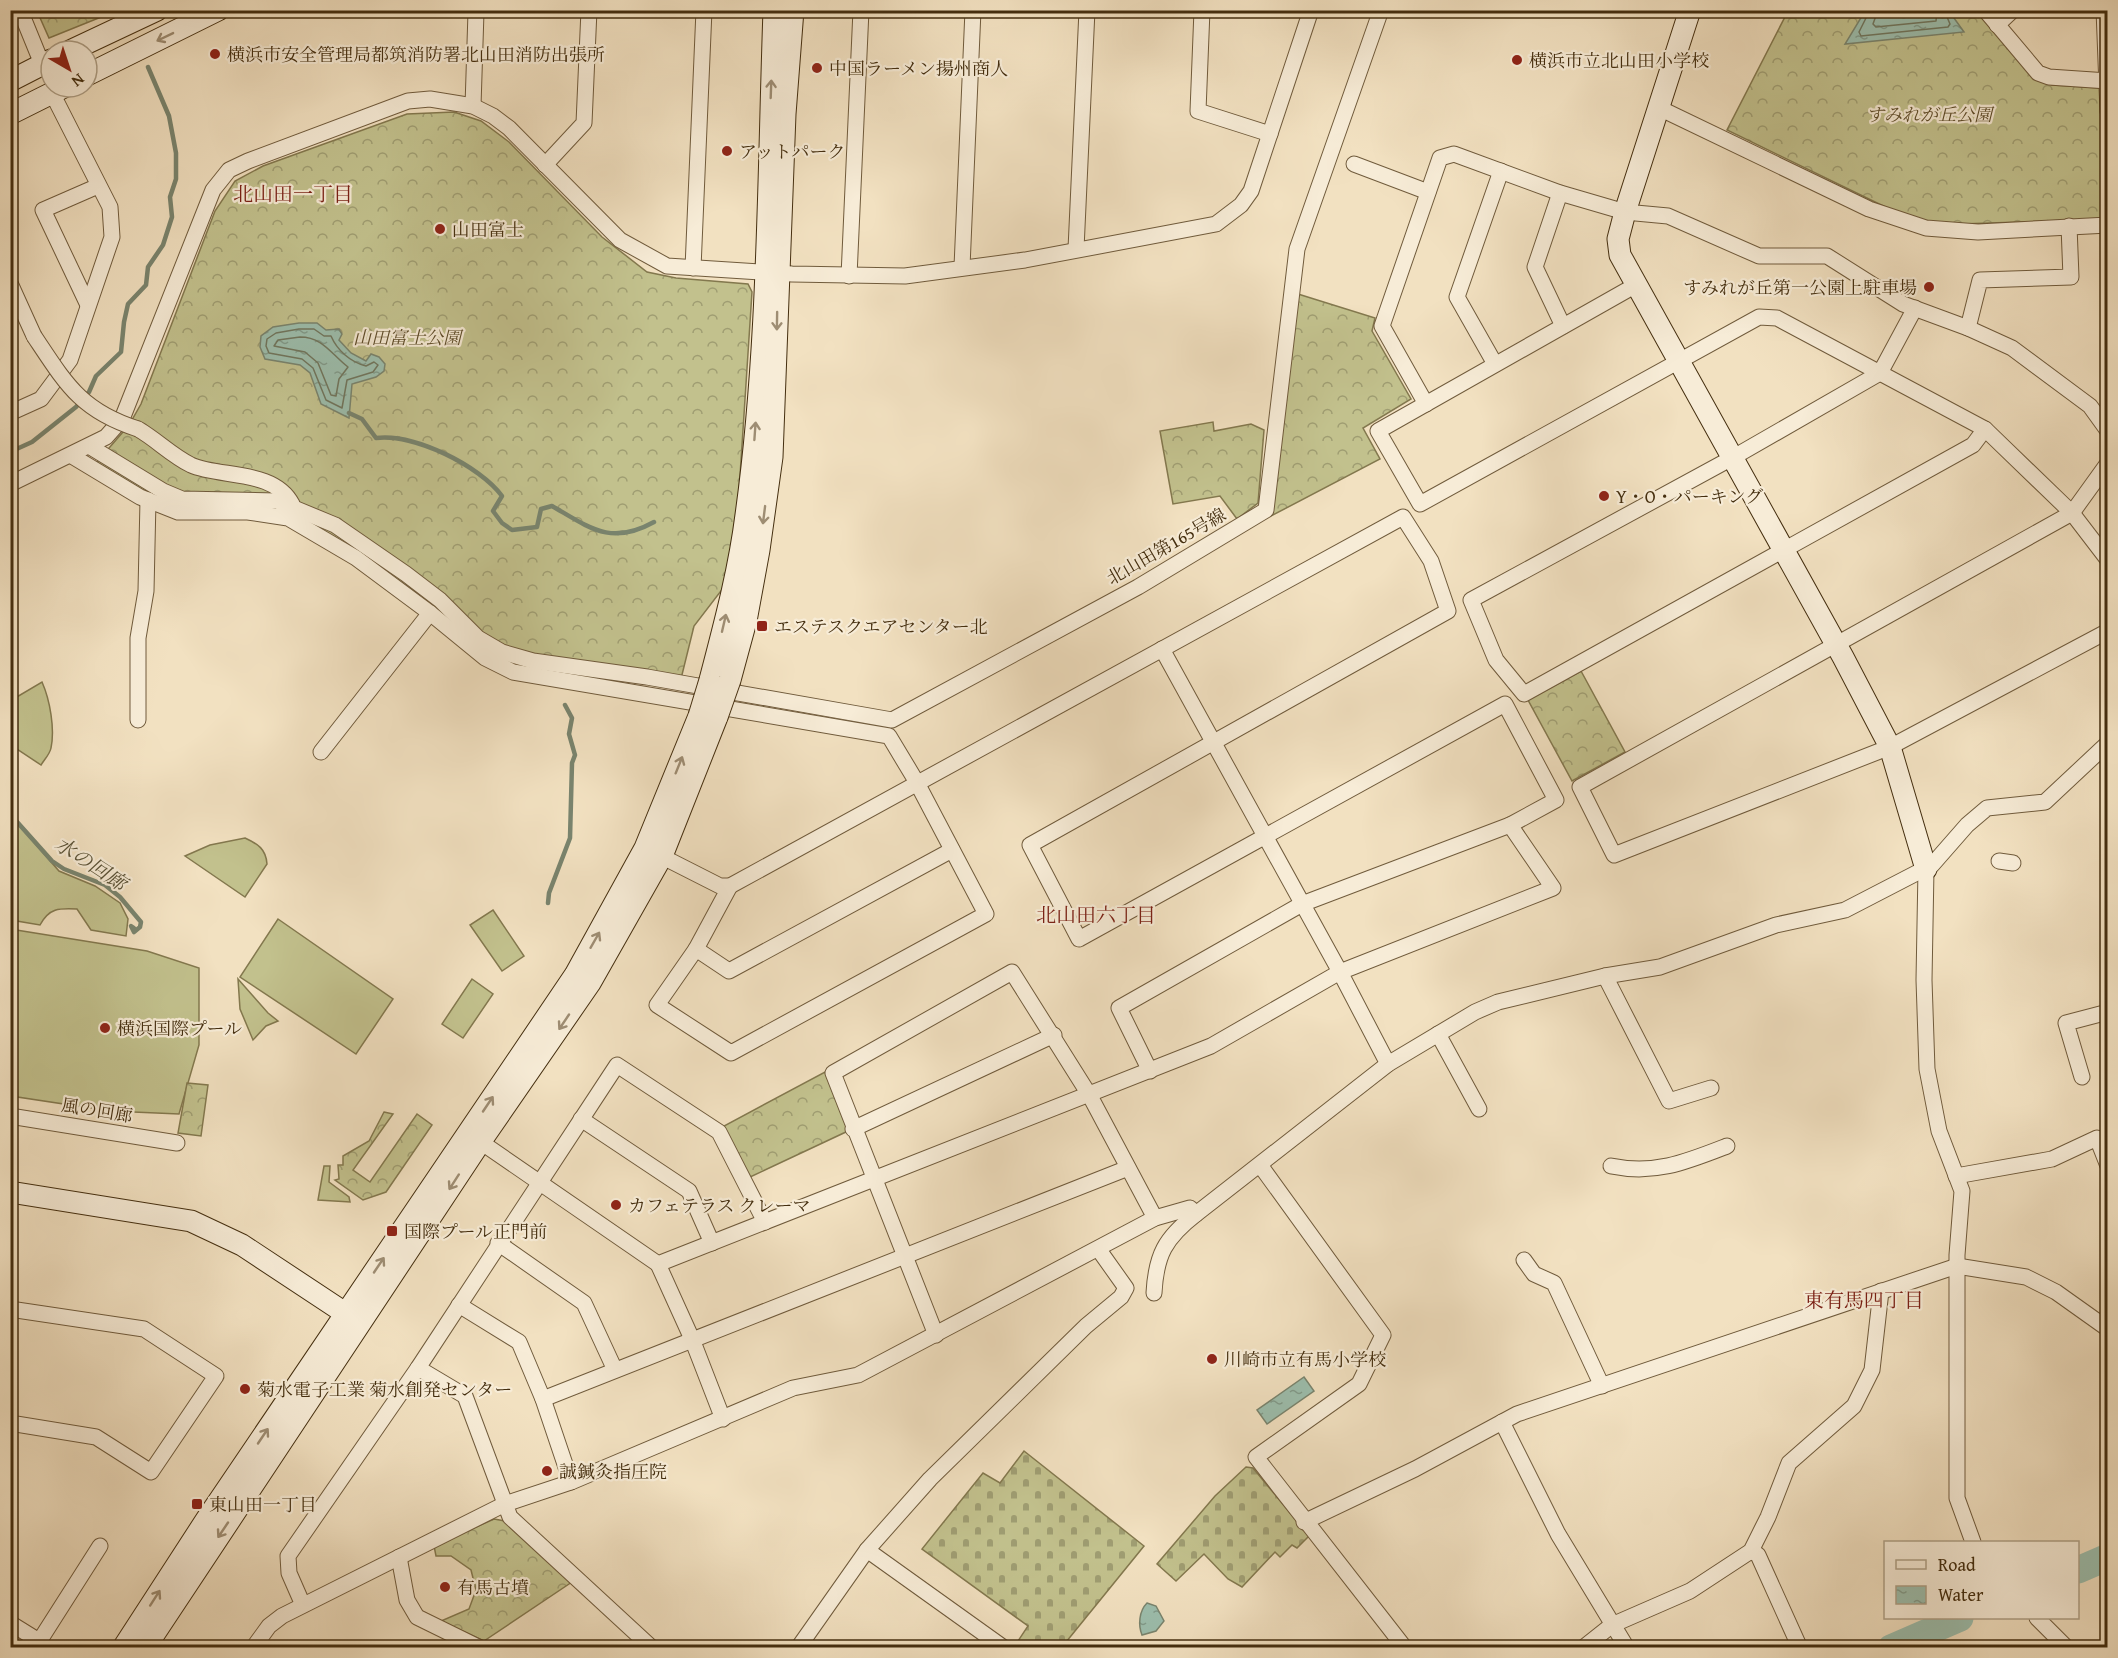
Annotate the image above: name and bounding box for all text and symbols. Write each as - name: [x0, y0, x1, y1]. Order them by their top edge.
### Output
- one-way arrow: [157, 31, 175, 43]
- north arrow: [39, 39, 99, 99]
- place label: 横浜市安全管理局都筑消防署北山田消防出張所: [227, 41, 605, 68]
- marker: 横浜市安全管理局都筑消防署北山田消防出張所: [208, 47, 222, 61]
- place label: 横浜市立北山田小学校: [1529, 47, 1709, 74]
- marker: 横浜市立北山田小学校: [1510, 53, 1524, 67]
- place label: 中国ラーメン揚州商人: [829, 55, 1008, 82]
- marker: 中国ラーメン揚州商人: [810, 61, 824, 75]
- text: N: [66, 68, 90, 94]
- one-way arrow: [766, 80, 777, 100]
- park label: すみれが丘公園: [1866, 101, 1995, 128]
- place label: アットパーク: [739, 138, 845, 165]
- marker: アットパーク: [720, 144, 734, 158]
- district label: 北山田一丁目: [233, 179, 353, 208]
- place label: 山田富士: [452, 216, 524, 243]
- marker: 山田富士: [433, 222, 447, 236]
- place label: すみれが丘第一公園上駐車場: [1683, 274, 1917, 301]
- marker: すみれが丘第一公園上駐車場: [1922, 280, 1936, 294]
- one-way arrow: [772, 310, 783, 330]
- park label: 山田富士公園: [353, 324, 464, 351]
- one-way arrow: [750, 421, 761, 441]
- place label: Y・O・パーキング: [1616, 483, 1763, 510]
- marker: Y・O・パーキング: [1597, 489, 1611, 503]
- street label: 北山田第165号線: [1101, 501, 1231, 591]
- one-way arrow: [758, 505, 769, 524]
- place label: エステスクエアセンター北: [774, 613, 988, 640]
- one-way arrow: [719, 614, 731, 633]
- marker: エステスクエアセンター北: [755, 619, 769, 633]
- one-way arrow: [674, 756, 685, 775]
- water label: 水の回廊: [50, 829, 135, 899]
- district label: 北山田六丁目: [1036, 900, 1156, 929]
- one-way arrow: [589, 932, 601, 949]
- one-way arrow: [558, 1013, 571, 1030]
- place label: 横浜国際プール: [117, 1015, 242, 1042]
- marker: 横浜国際プール: [98, 1021, 112, 1035]
- street label: 風の回廊: [59, 1091, 135, 1129]
- one-way arrow: [482, 1096, 494, 1112]
- one-way arrow: [447, 1173, 459, 1190]
- place label: カフェテラス クレーマ: [628, 1192, 811, 1219]
- marker: カフェテラス クレーマ: [609, 1198, 623, 1212]
- place label: 国際プール正門前: [404, 1218, 547, 1245]
- marker: 国際プール正門前: [385, 1224, 399, 1238]
- one-way arrow: [373, 1258, 385, 1274]
- district label: 東有馬四丁目: [1804, 1285, 1924, 1314]
- place label: 川崎市立有馬小学校: [1224, 1346, 1386, 1373]
- marker: 川崎市立有馬小学校: [1205, 1352, 1219, 1366]
- place label: 菊水電子工業 菊水創発センター: [257, 1376, 512, 1403]
- marker: 菊水電子工業 菊水創発センター: [238, 1382, 252, 1396]
- one-way arrow: [257, 1428, 269, 1445]
- place label: 誠鍼灸指圧院: [559, 1458, 667, 1485]
- marker: 誠鍼灸指圧院: [540, 1464, 554, 1478]
- place label: 東山田一丁目: [209, 1491, 317, 1518]
- marker: 東山田一丁目: [190, 1497, 204, 1511]
- one-way arrow: [217, 1521, 230, 1538]
- legend: [1884, 1541, 2079, 1619]
- text: Road: [1938, 1551, 1976, 1578]
- place label: 有馬古墳: [457, 1574, 529, 1601]
- marker: 有馬古墳: [438, 1580, 452, 1594]
- text: Water: [1938, 1581, 1984, 1608]
- one-way arrow: [148, 1590, 161, 1607]

